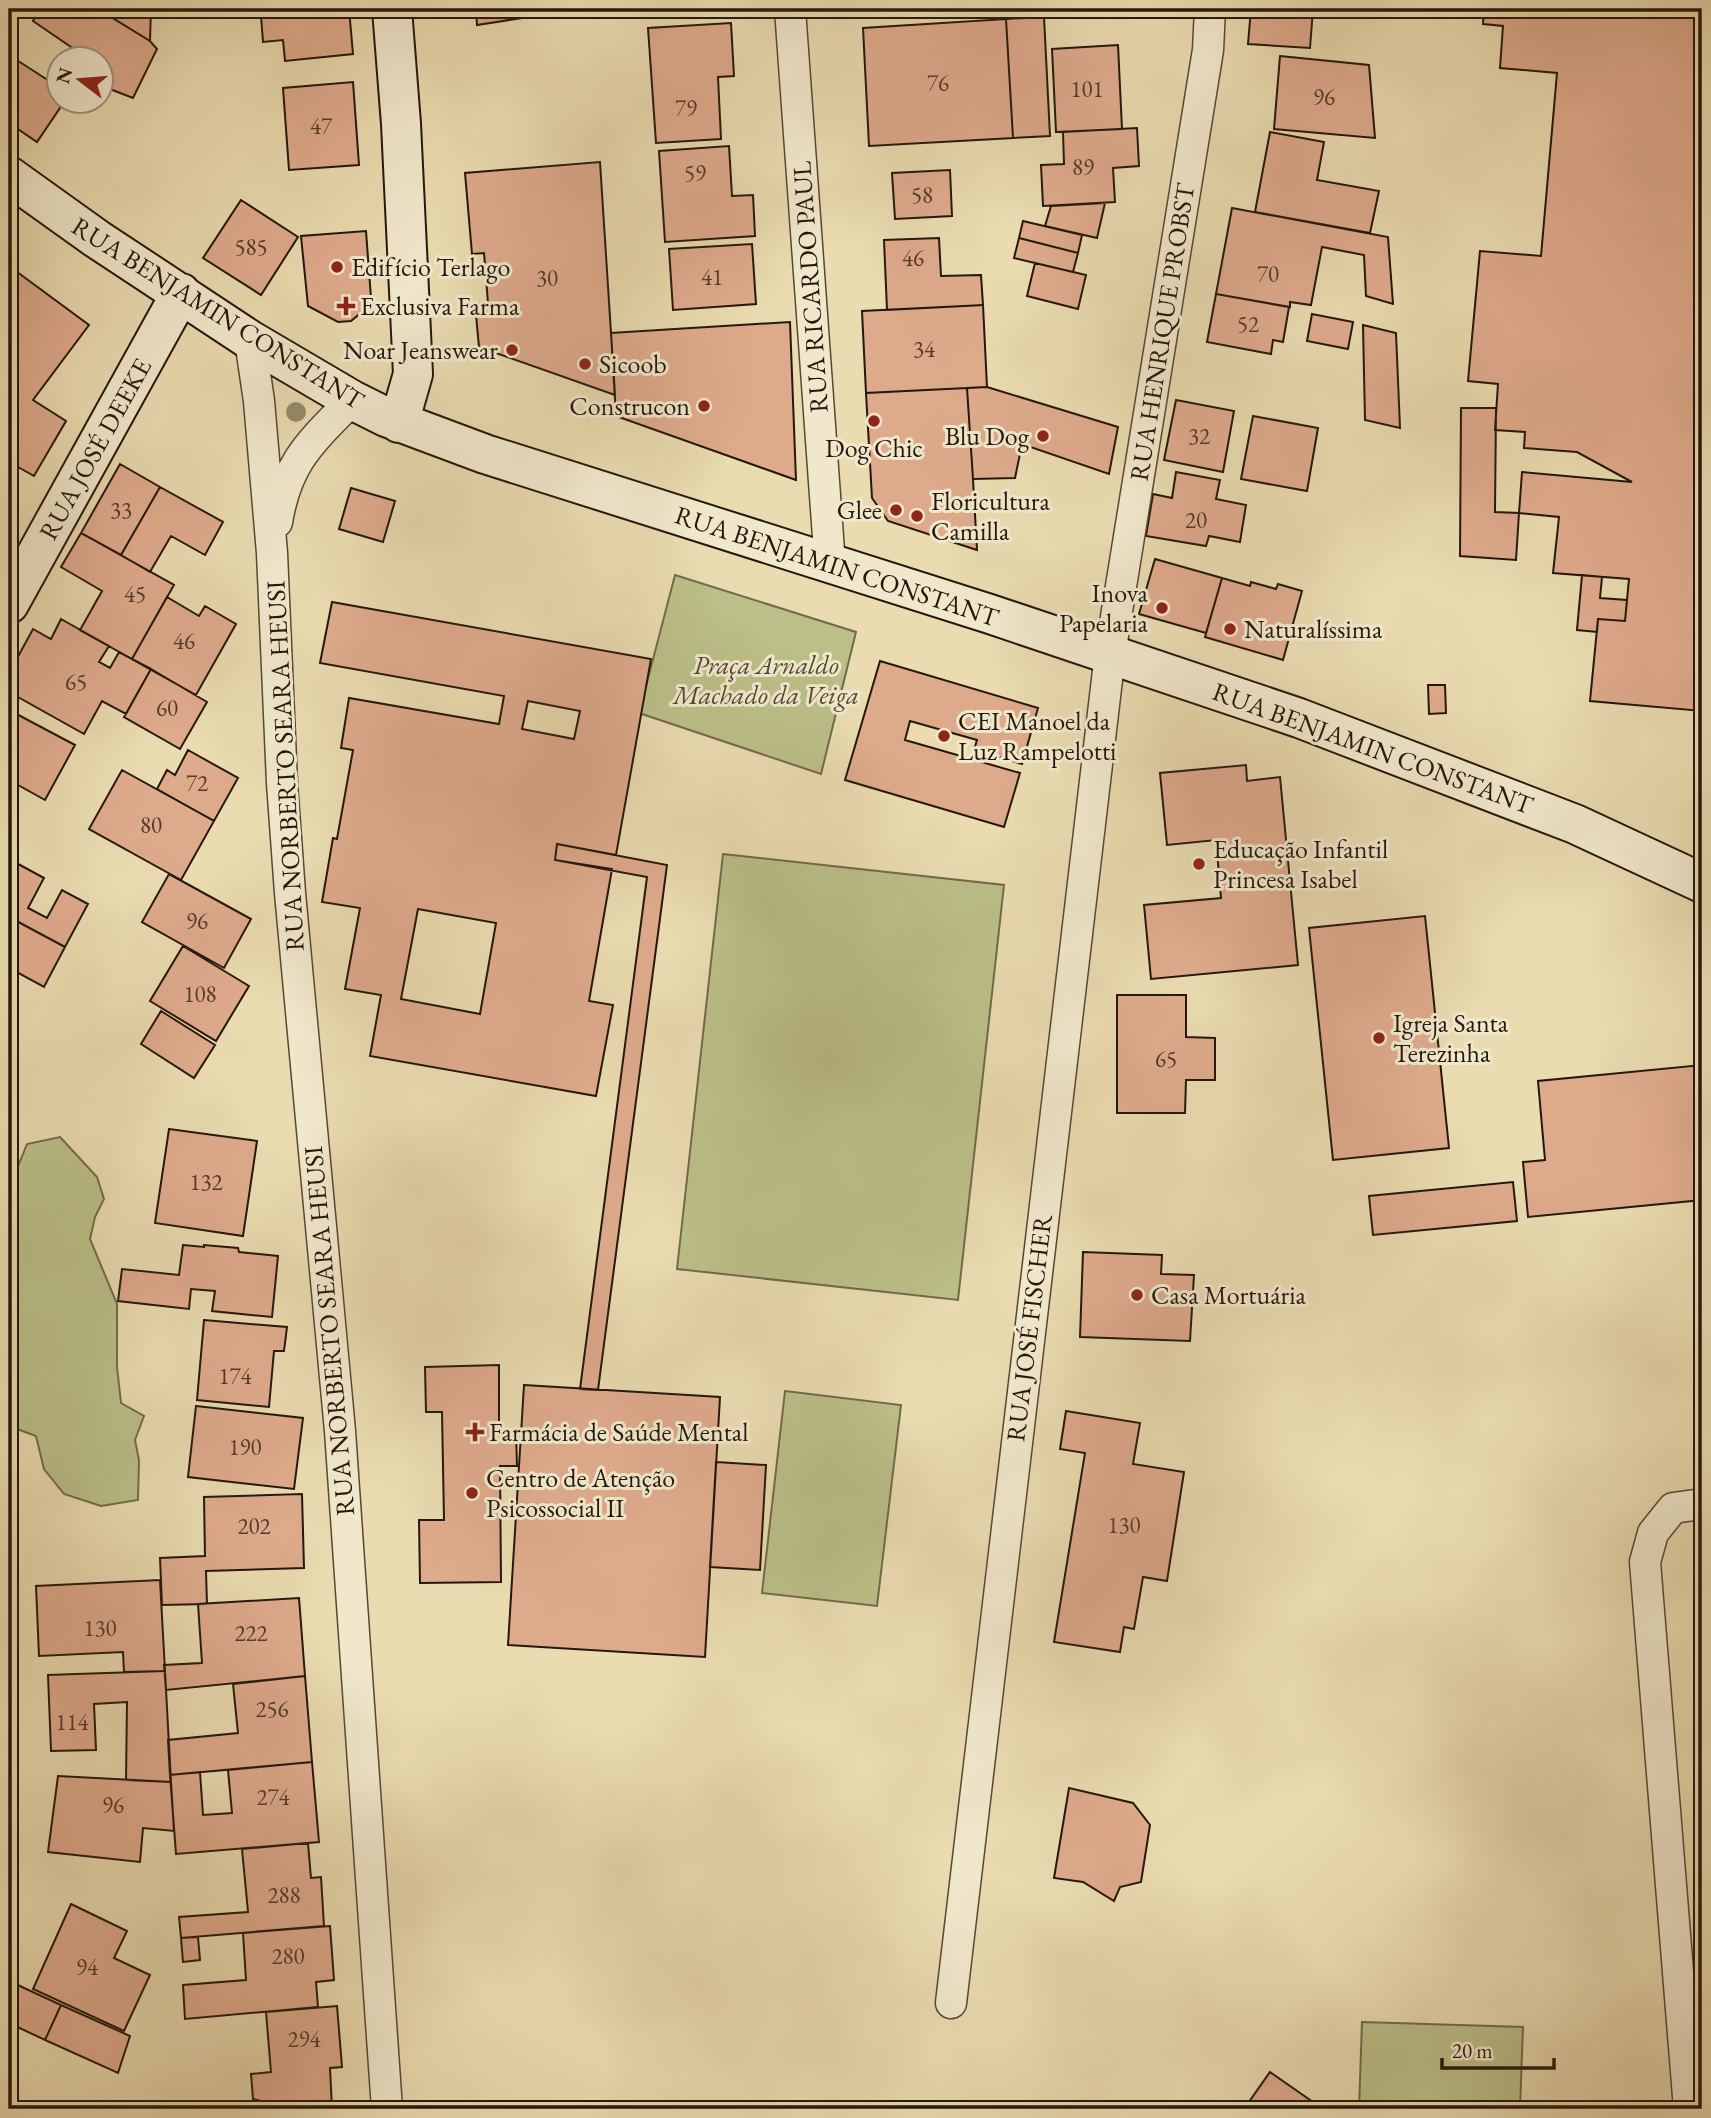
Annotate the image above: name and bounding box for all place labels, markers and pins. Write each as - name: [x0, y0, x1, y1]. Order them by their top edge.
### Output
- place label: Edifício Terlago: [351, 250, 510, 284]
- marker: Edifício Terlago: [329, 259, 345, 275]
- place label: Exclusiva Farma: [360, 289, 520, 323]
- marker: Exclusiva Farma: [338, 298, 354, 314]
- place label: Noar Jeanswear: [343, 333, 498, 367]
- marker: Noar Jeanswear: [504, 342, 520, 358]
- place label: Sicoob: [599, 347, 667, 381]
- marker: Sicoob: [577, 356, 593, 372]
- place label: Construcon: [569, 389, 690, 423]
- marker: Construcon: [696, 398, 712, 414]
- marker: Dog Chic: [866, 413, 882, 429]
- place label: Blu Dog: [945, 419, 1030, 453]
- marker: Blu Dog: [1035, 428, 1051, 444]
- place label: Dog Chic: [825, 431, 923, 465]
- place label: Floricultura Camilla: [931, 484, 1051, 548]
- place label: Glee: [837, 493, 882, 527]
- marker: Glee: [888, 502, 904, 518]
- marker: Floricultura Camilla: [909, 508, 925, 524]
- place label: Inova Papelaria: [1059, 576, 1149, 640]
- marker: Inova Papelaria: [1154, 600, 1170, 616]
- place label: Naturalíssima: [1244, 612, 1383, 646]
- marker: Naturalíssima: [1222, 621, 1238, 637]
- place label: CEI Manoel da Luz Rampelotti: [958, 704, 1116, 768]
- marker: CEI Manoel da Luz Rampelotti: [936, 728, 952, 744]
- place label: Educação Infantil Princesa Isabel: [1213, 832, 1388, 896]
- marker: Educação Infantil Princesa Isabel: [1191, 856, 1207, 872]
- place label: Igreja Santa Terezinha: [1393, 1006, 1509, 1070]
- marker: Igreja Santa Terezinha: [1371, 1030, 1387, 1046]
- place label: Casa Mortuária: [1151, 1278, 1307, 1312]
- marker: Casa Mortuária: [1129, 1287, 1145, 1303]
- place label: Farmácia de Saúde Mental: [489, 1415, 748, 1449]
- marker: Farmácia de Saúde Mental: [467, 1424, 483, 1440]
- place label: Centro de Atenção Psicossocial II: [486, 1461, 675, 1525]
- marker: Centro de Atenção Psicossocial II: [464, 1485, 480, 1501]

